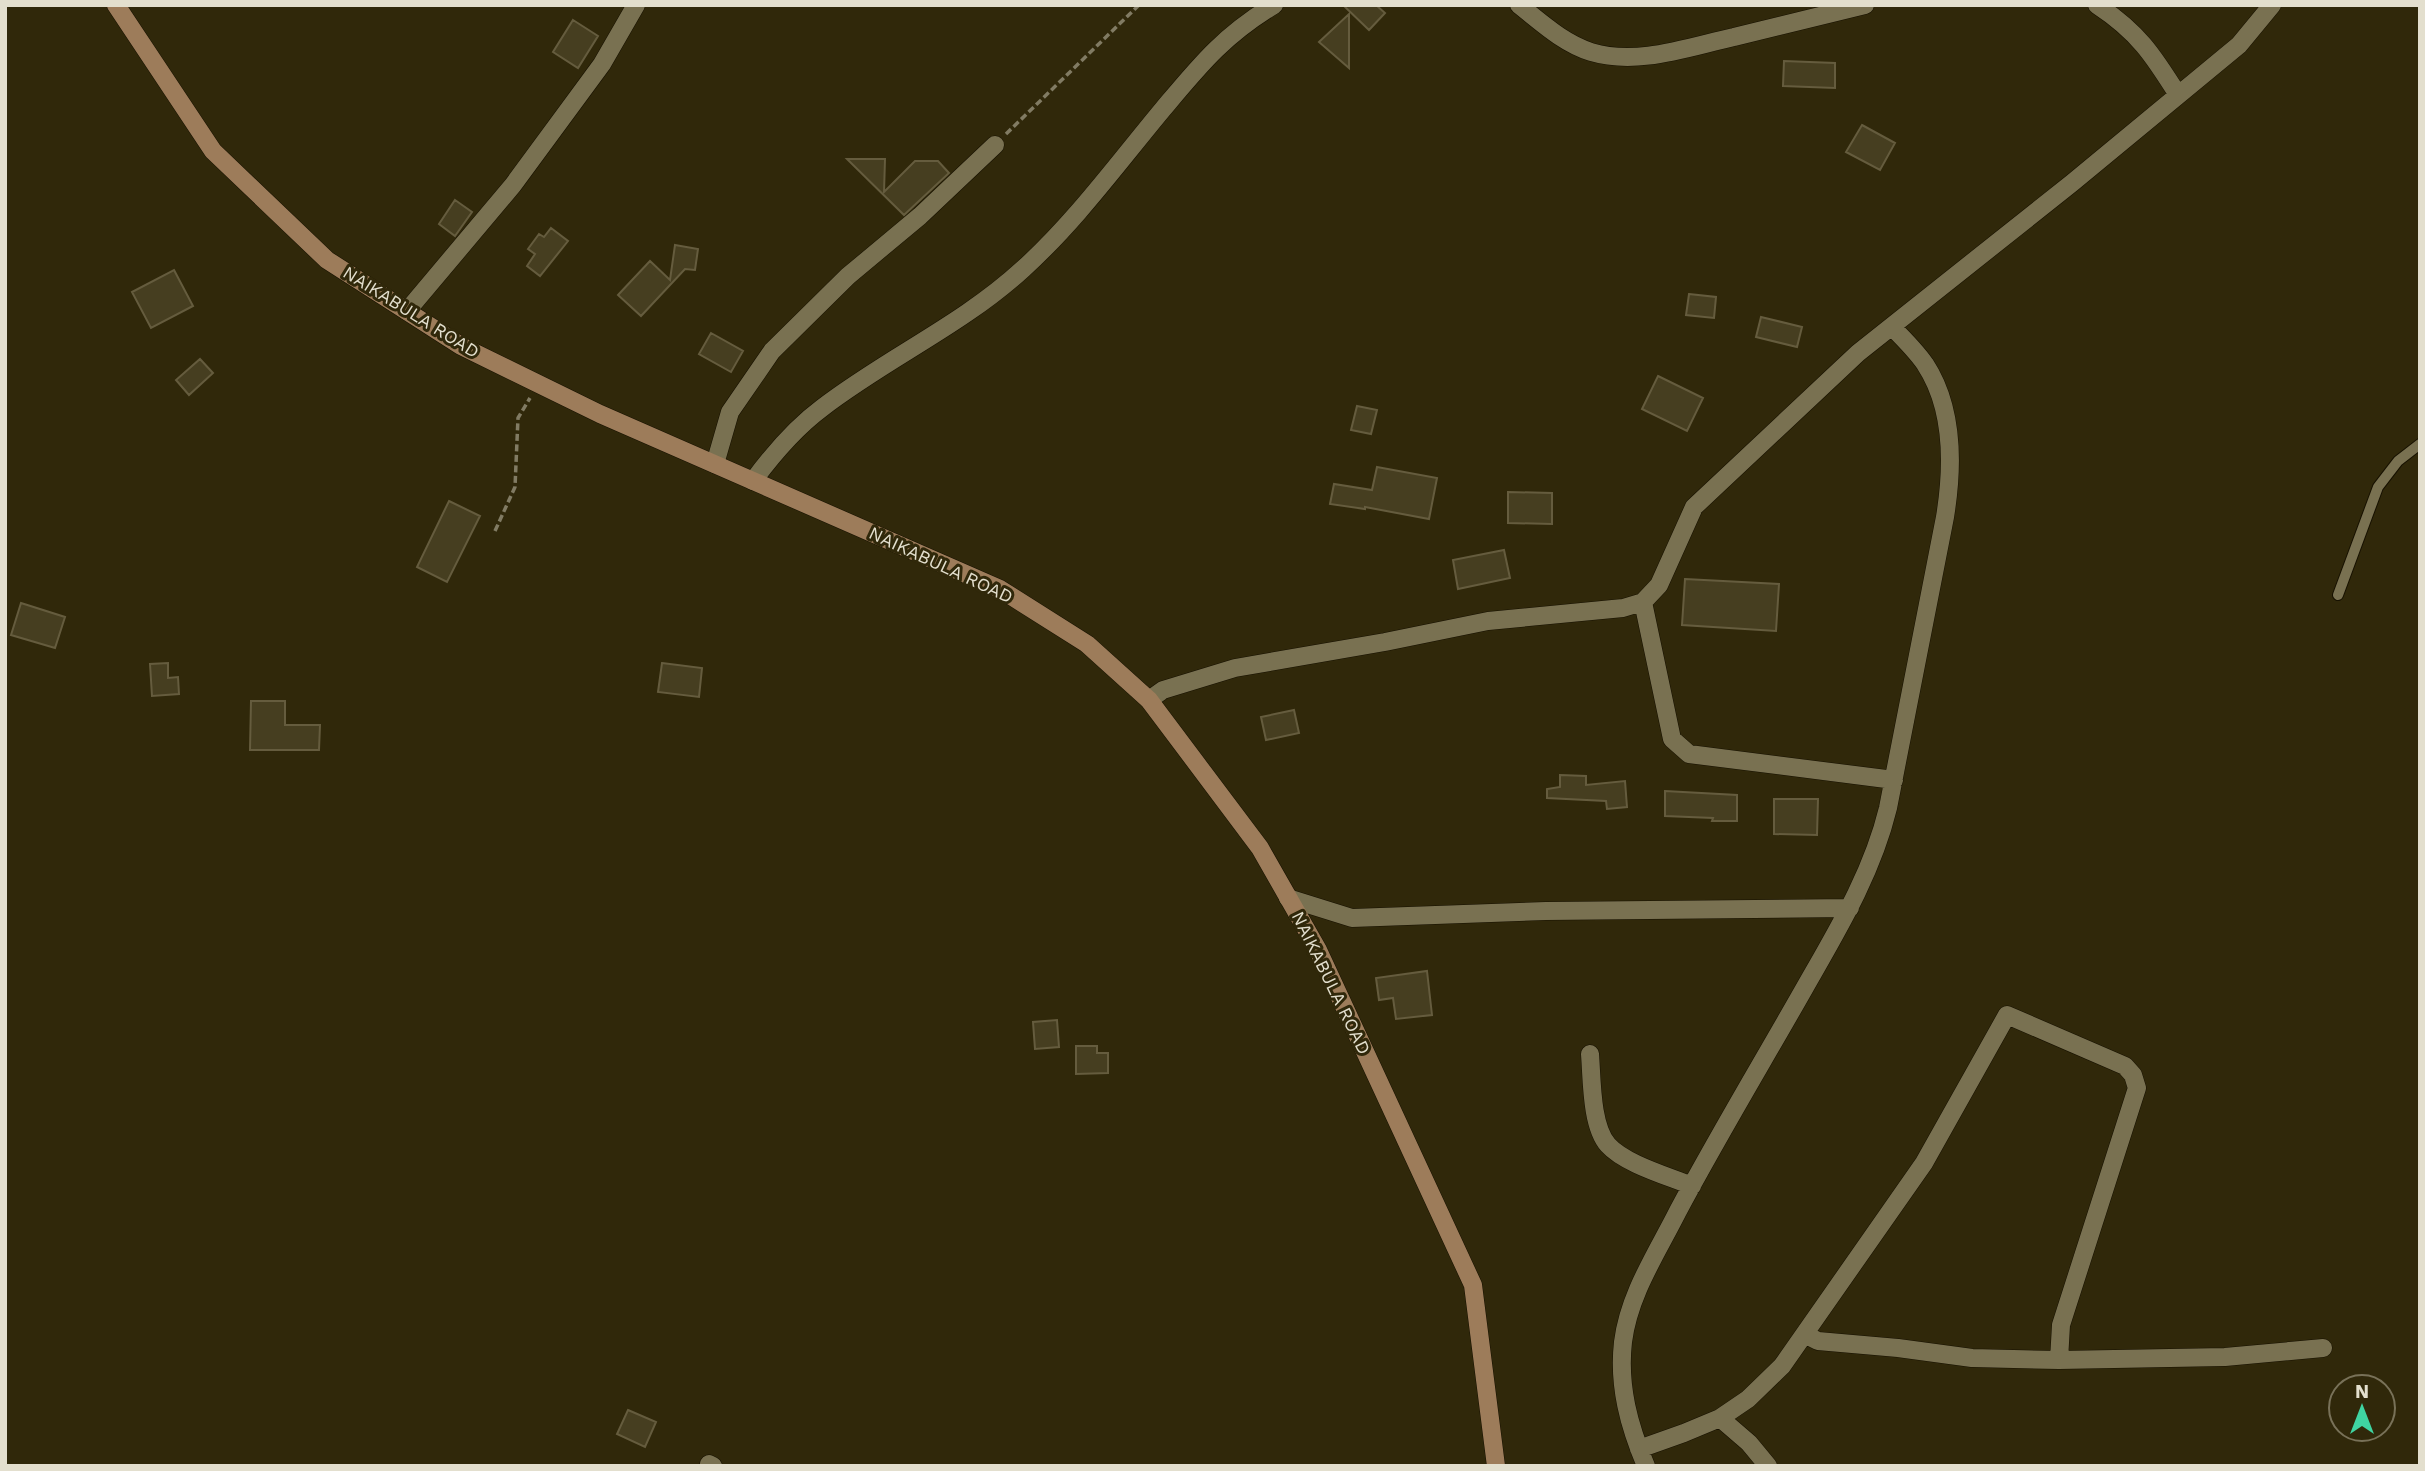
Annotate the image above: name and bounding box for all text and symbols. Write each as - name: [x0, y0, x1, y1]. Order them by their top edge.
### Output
- street label: NAIKABULA ROAD: [339, 261, 483, 362]
- street label: NAIKABULA ROAD: [866, 522, 1017, 607]
- street label: NAIKABULA ROAD: [1288, 908, 1375, 1058]
- north arrow: [2327, 1373, 2397, 1443]
- text: N: [2355, 1380, 2369, 1403]

